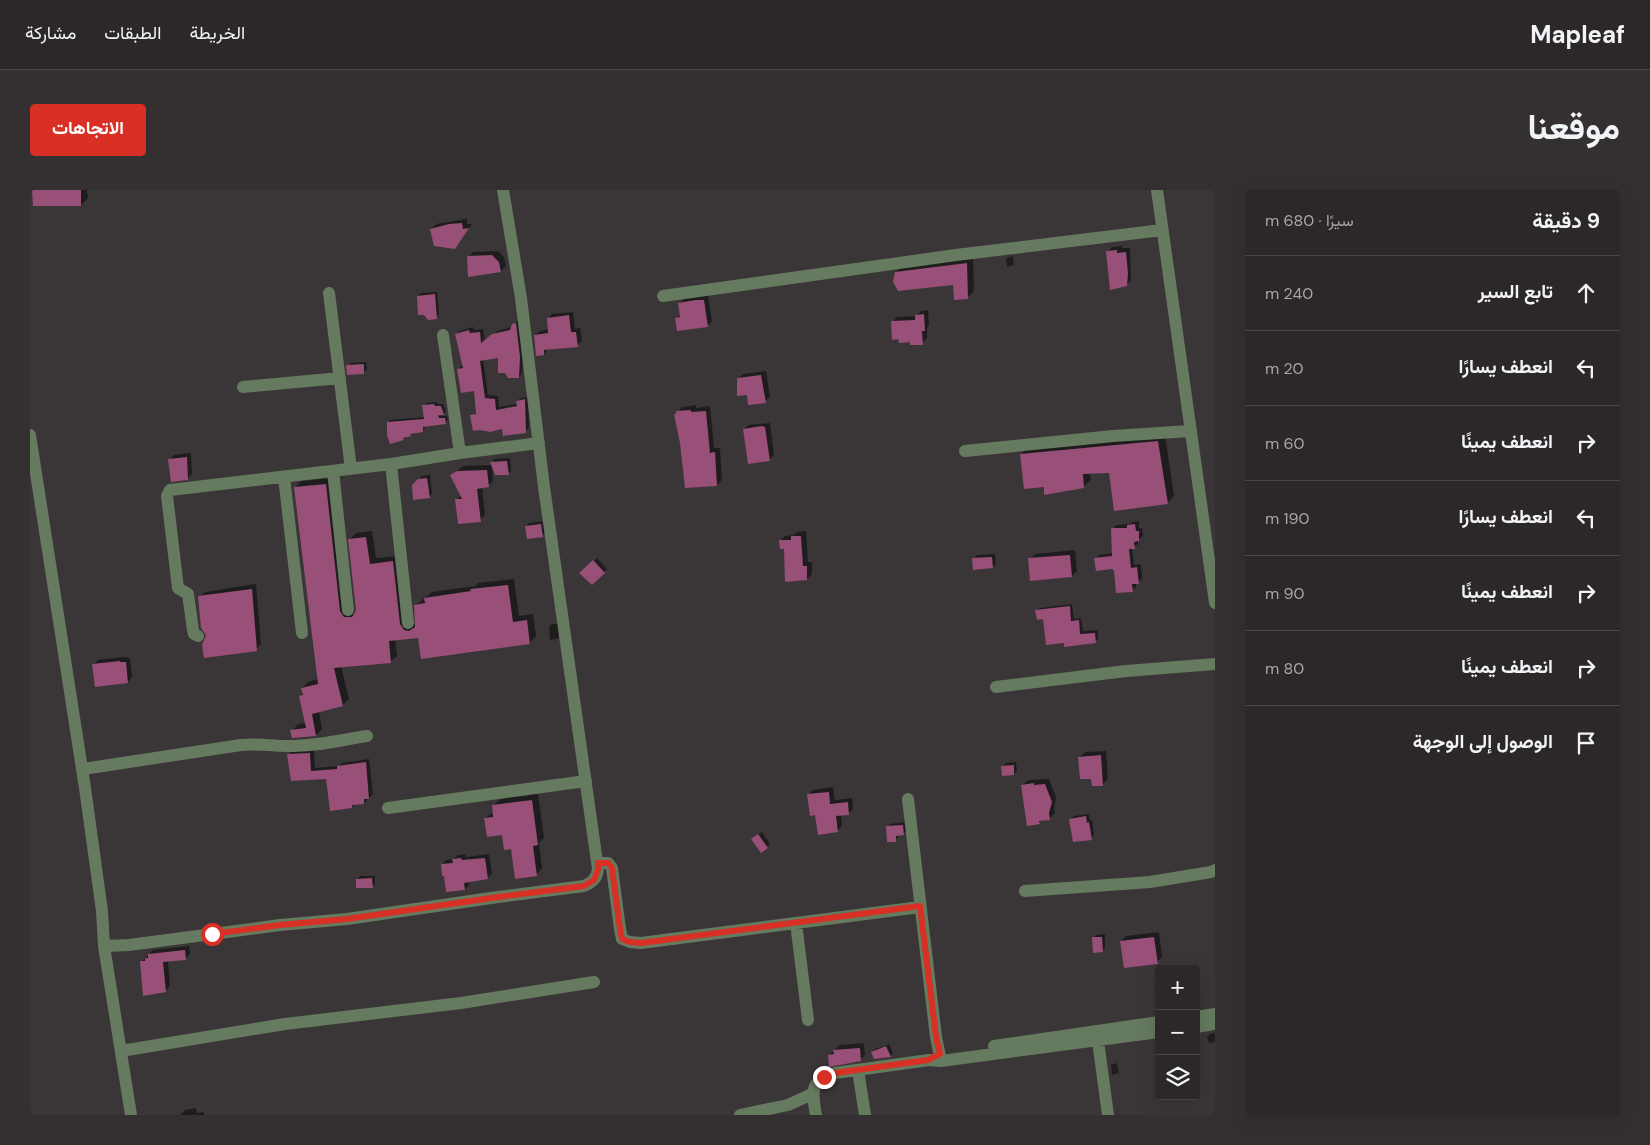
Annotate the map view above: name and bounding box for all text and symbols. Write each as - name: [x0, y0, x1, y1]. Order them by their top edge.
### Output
- text: Mapleaf: [1530, 19, 1625, 50]
- text: مشاركة: [25, 21, 76, 45]
- text: الطبقات: [104, 21, 161, 45]
- text: الخريطة: [189, 21, 245, 45]
- button: الاتجاهات: [30, 104, 146, 156]
- text: موقعنا: [1527, 104, 1620, 150]
- text: 9 دقيقة: [1532, 207, 1600, 235]
- text: سيرًا · 680 m: [1265, 210, 1354, 231]
- text: تابع السير: [1478, 279, 1553, 304]
- icon: ahead: [1572, 279, 1600, 307]
- text: 240 m: [1265, 283, 1313, 304]
- text: انعطف يسارًا: [1459, 354, 1553, 379]
- icon: left: [1572, 354, 1600, 382]
- text: 20 m: [1265, 358, 1304, 379]
- text: انعطف يمينًا: [1461, 429, 1553, 454]
- icon: right: [1572, 429, 1600, 457]
- text: 60 m: [1265, 433, 1305, 454]
- text: انعطف يسارًا: [1459, 504, 1553, 529]
- icon: left: [1572, 504, 1600, 532]
- text: 190 m: [1265, 508, 1310, 529]
- text: انعطف يمينًا: [1461, 579, 1553, 604]
- icon: right: [1572, 579, 1600, 607]
- text: 90 m: [1265, 583, 1305, 604]
- text: انعطف يمينًا: [1461, 654, 1553, 679]
- icon: right: [1572, 654, 1600, 682]
- text: 80 m: [1265, 658, 1304, 679]
- text: الوصول إلى الوجهة: [1413, 729, 1553, 754]
- icon: arrive: [1572, 729, 1600, 757]
- route start: [201, 923, 224, 946]
- map controls: [1155, 965, 1200, 1100]
- button: +: [1155, 965, 1200, 1010]
- button: −: [1155, 1010, 1200, 1055]
- button: layers: [1155, 1055, 1200, 1100]
- route end: [813, 1066, 836, 1089]

